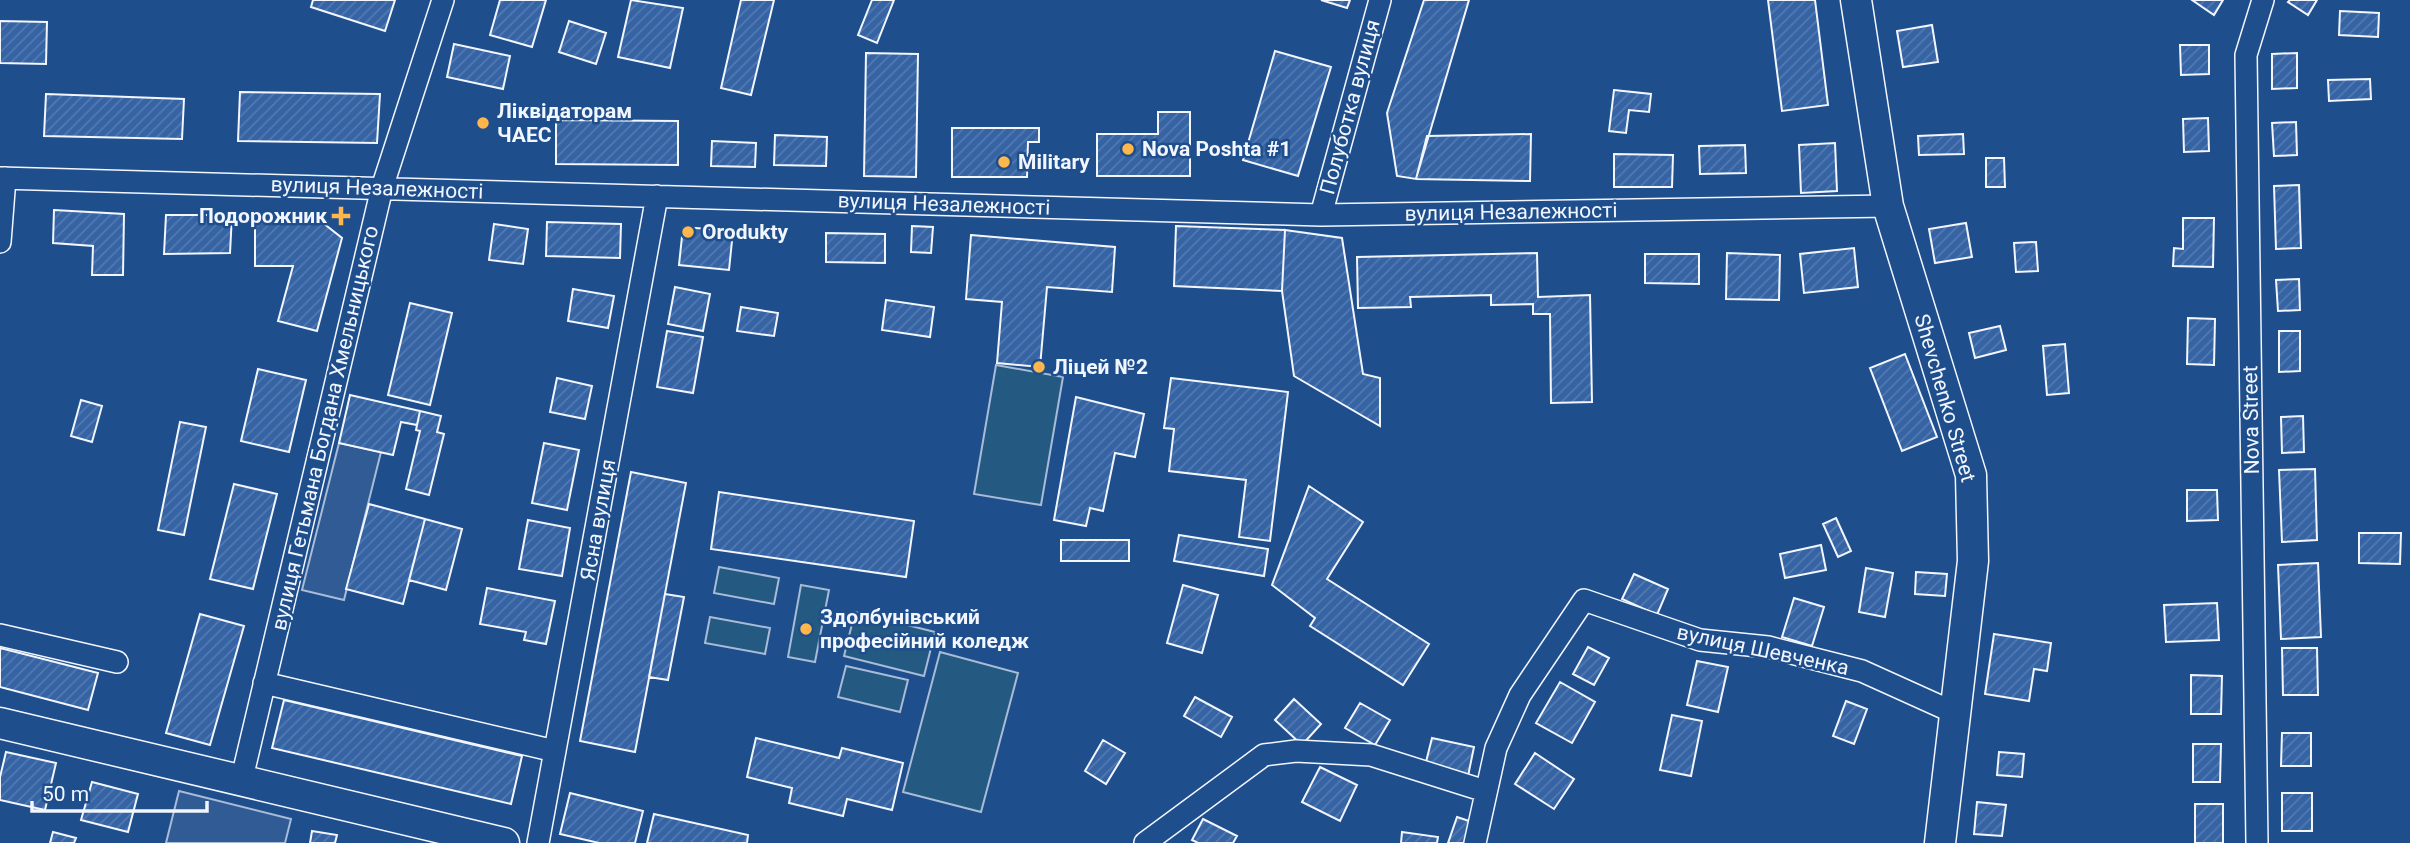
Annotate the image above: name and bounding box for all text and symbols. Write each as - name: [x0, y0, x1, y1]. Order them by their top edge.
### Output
- street label: Полуботка вулиця: [1315, 17, 1385, 197]
- place label: Ліквідаторам ЧАЕС: [497, 99, 632, 147]
- marker: Ліквідаторам ЧАЕС: [475, 115, 491, 131]
- place label: Nova Poshta #1: [1142, 137, 1291, 161]
- marker: Nova Poshta #1: [1120, 141, 1136, 157]
- place label: Military: [1018, 150, 1090, 174]
- marker: Military: [996, 154, 1012, 170]
- street label: вулиця Незалежності: [270, 172, 484, 204]
- street label: вулиця Незалежності: [837, 188, 1051, 220]
- street label: вулиця Незалежності: [1404, 198, 1618, 226]
- place label: Подорожник: [199, 204, 327, 228]
- marker: Подорожник: [333, 208, 349, 224]
- place label: Orodukty: [702, 220, 789, 244]
- street label: вулиця Гетьмана Богдана Хмельницького: [267, 223, 383, 633]
- marker: Orodukty: [680, 224, 696, 240]
- street label: Shevchenko Street: [1910, 311, 1980, 485]
- place label: Ліцей №2: [1053, 355, 1148, 379]
- marker: Ліцей №2: [1031, 359, 1047, 375]
- street label: Nova Street: [2238, 365, 2264, 475]
- street label: Ясна вулиця: [576, 457, 620, 583]
- place label: Здолбунівський професійний коледж: [820, 605, 1029, 653]
- street label: вулиця Шевченка: [1675, 620, 1851, 680]
- marker: Здолбунівський професійний коледж: [798, 621, 814, 637]
- scale bar: [32, 770, 206, 814]
- text: 50 m: [42, 782, 89, 806]

